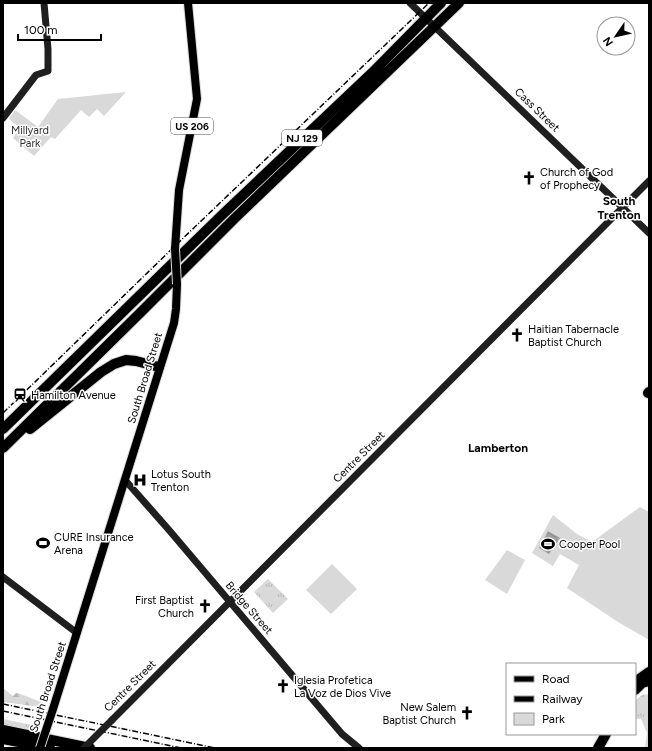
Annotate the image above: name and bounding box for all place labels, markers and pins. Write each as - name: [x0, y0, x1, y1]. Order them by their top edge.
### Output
- place label: Church of God of Prophecy: [540, 166, 613, 192]
- church icon: Church of God of Prophecy: [521, 170, 537, 186]
- place label: Haitian Tabernacle Baptist Church: [528, 323, 619, 349]
- church icon: Haitian Tabernacle Baptist Church: [509, 327, 525, 343]
- station icon: Hamilton Avenue: [12, 387, 28, 403]
- place label: Hamilton Avenue: [31, 389, 116, 402]
- place label: Lotus South Trenton: [151, 468, 211, 494]
- hospital icon: Lotus South Trenton: [132, 472, 148, 488]
- place label: CURE Insurance Arena: [54, 531, 134, 557]
- sports icon: CURE Insurance Arena: [35, 535, 51, 551]
- sports icon: Cooper Pool: [540, 536, 556, 552]
- place label: Cooper Pool: [559, 538, 620, 551]
- place label: First Baptist Church: [135, 594, 194, 620]
- church icon: First Baptist Church: [197, 598, 213, 614]
- place label: Iglesia Profetica La Voz de Dios Vive: [294, 674, 391, 700]
- church icon: Iglesia Profetica La Voz de Dios Vive: [275, 678, 291, 694]
- place label: New Salem Baptist Church: [382, 701, 456, 727]
- church icon: New Salem Baptist Church: [459, 705, 475, 721]

